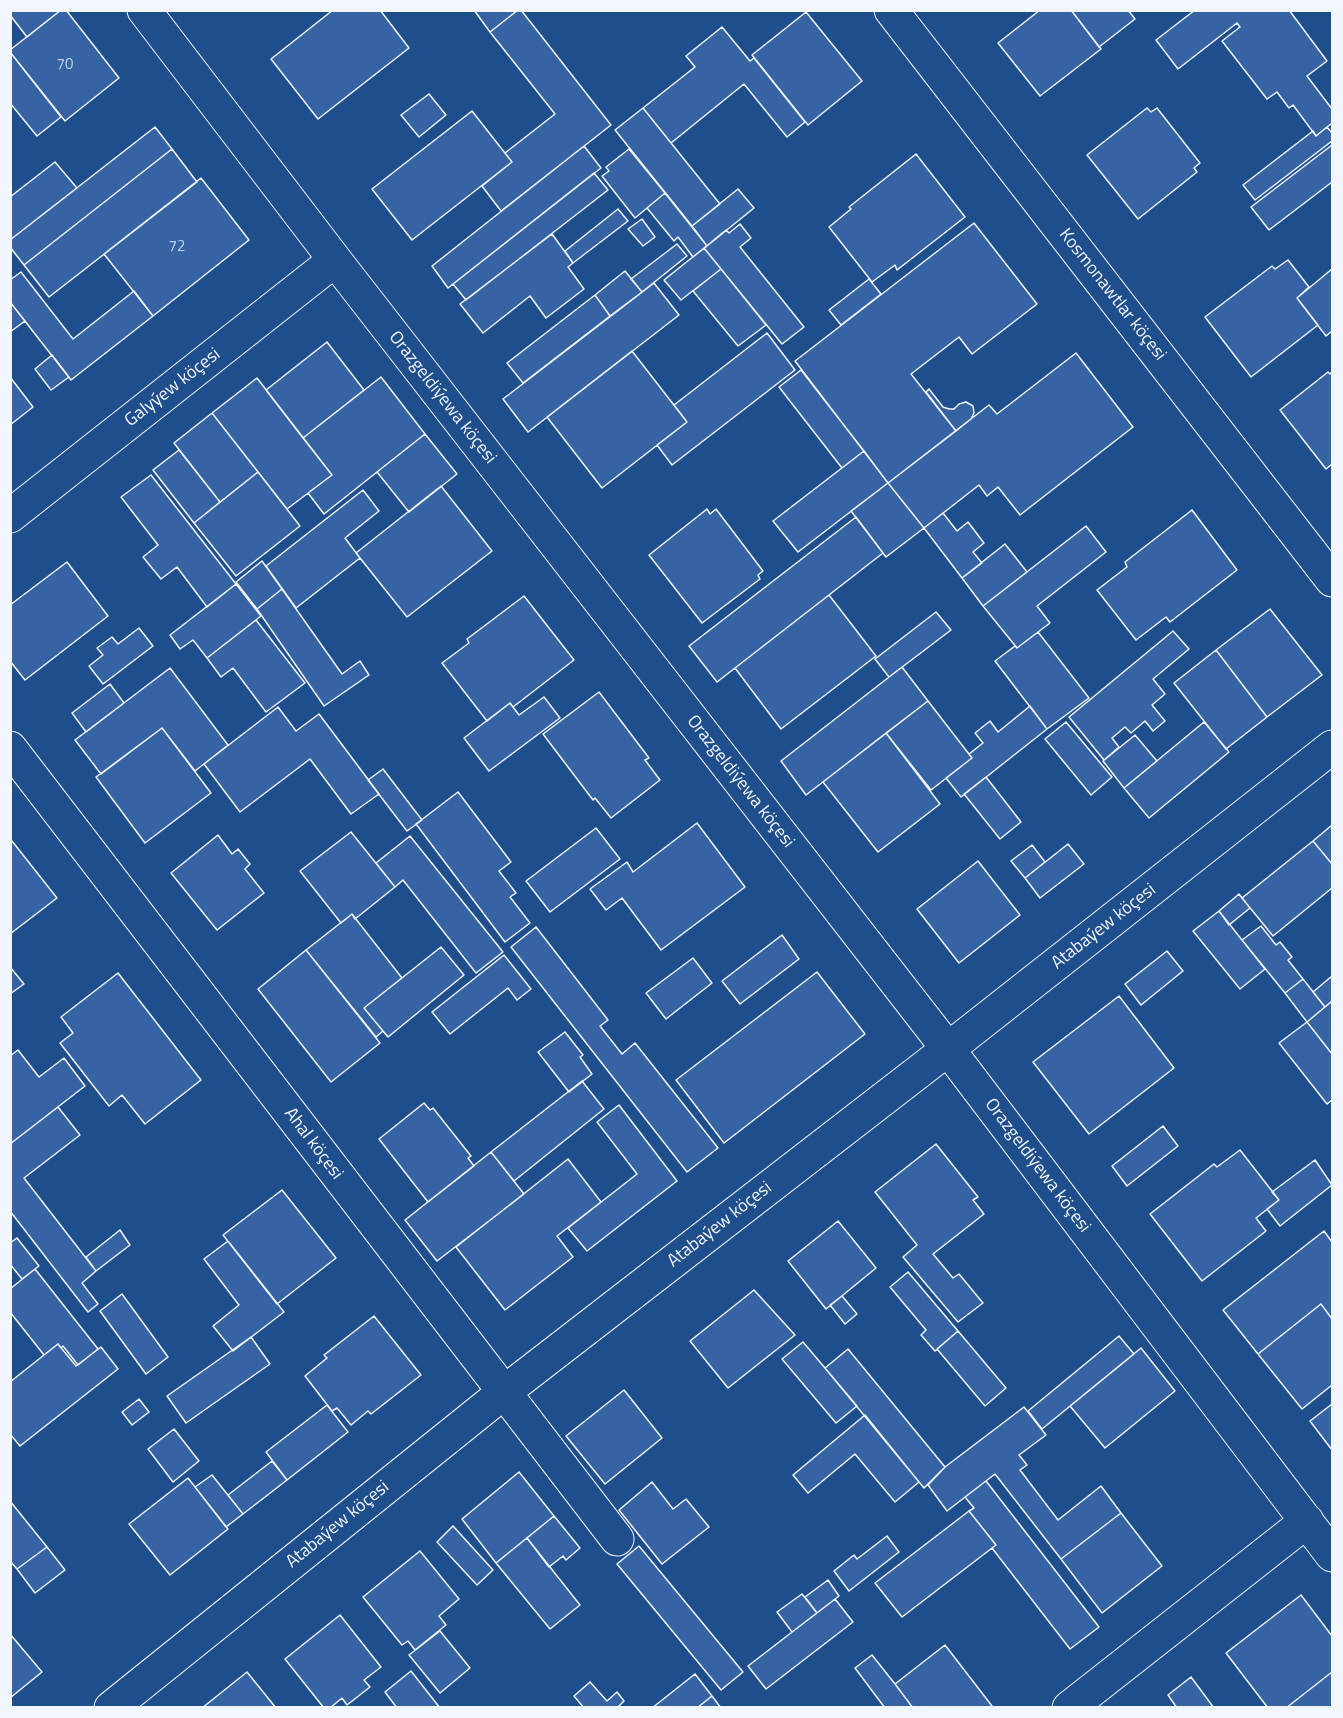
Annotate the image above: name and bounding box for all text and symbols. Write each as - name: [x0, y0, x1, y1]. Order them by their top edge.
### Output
- house number: 70: [57, 56, 73, 74]
- street label: Kosmonawtlar köçesi: [1054, 225, 1170, 365]
- house number: 72: [169, 238, 185, 256]
- street label: Orazgeldiýewa köçesi: [383, 327, 501, 469]
- street label: Galyýew köçesi: [121, 344, 225, 432]
- street label: Orazgeldiýewa köçesi: [681, 711, 799, 853]
- street label: Atabaýew köçesi: [1048, 880, 1160, 974]
- street label: Orazgeldiýewa köçesi: [979, 1095, 1095, 1237]
- street label: Ahal köçesi: [279, 1104, 347, 1184]
- street label: Atabaýew köçesi: [664, 1178, 776, 1272]
- street label: Atabaýew köçesi: [282, 1477, 394, 1573]

